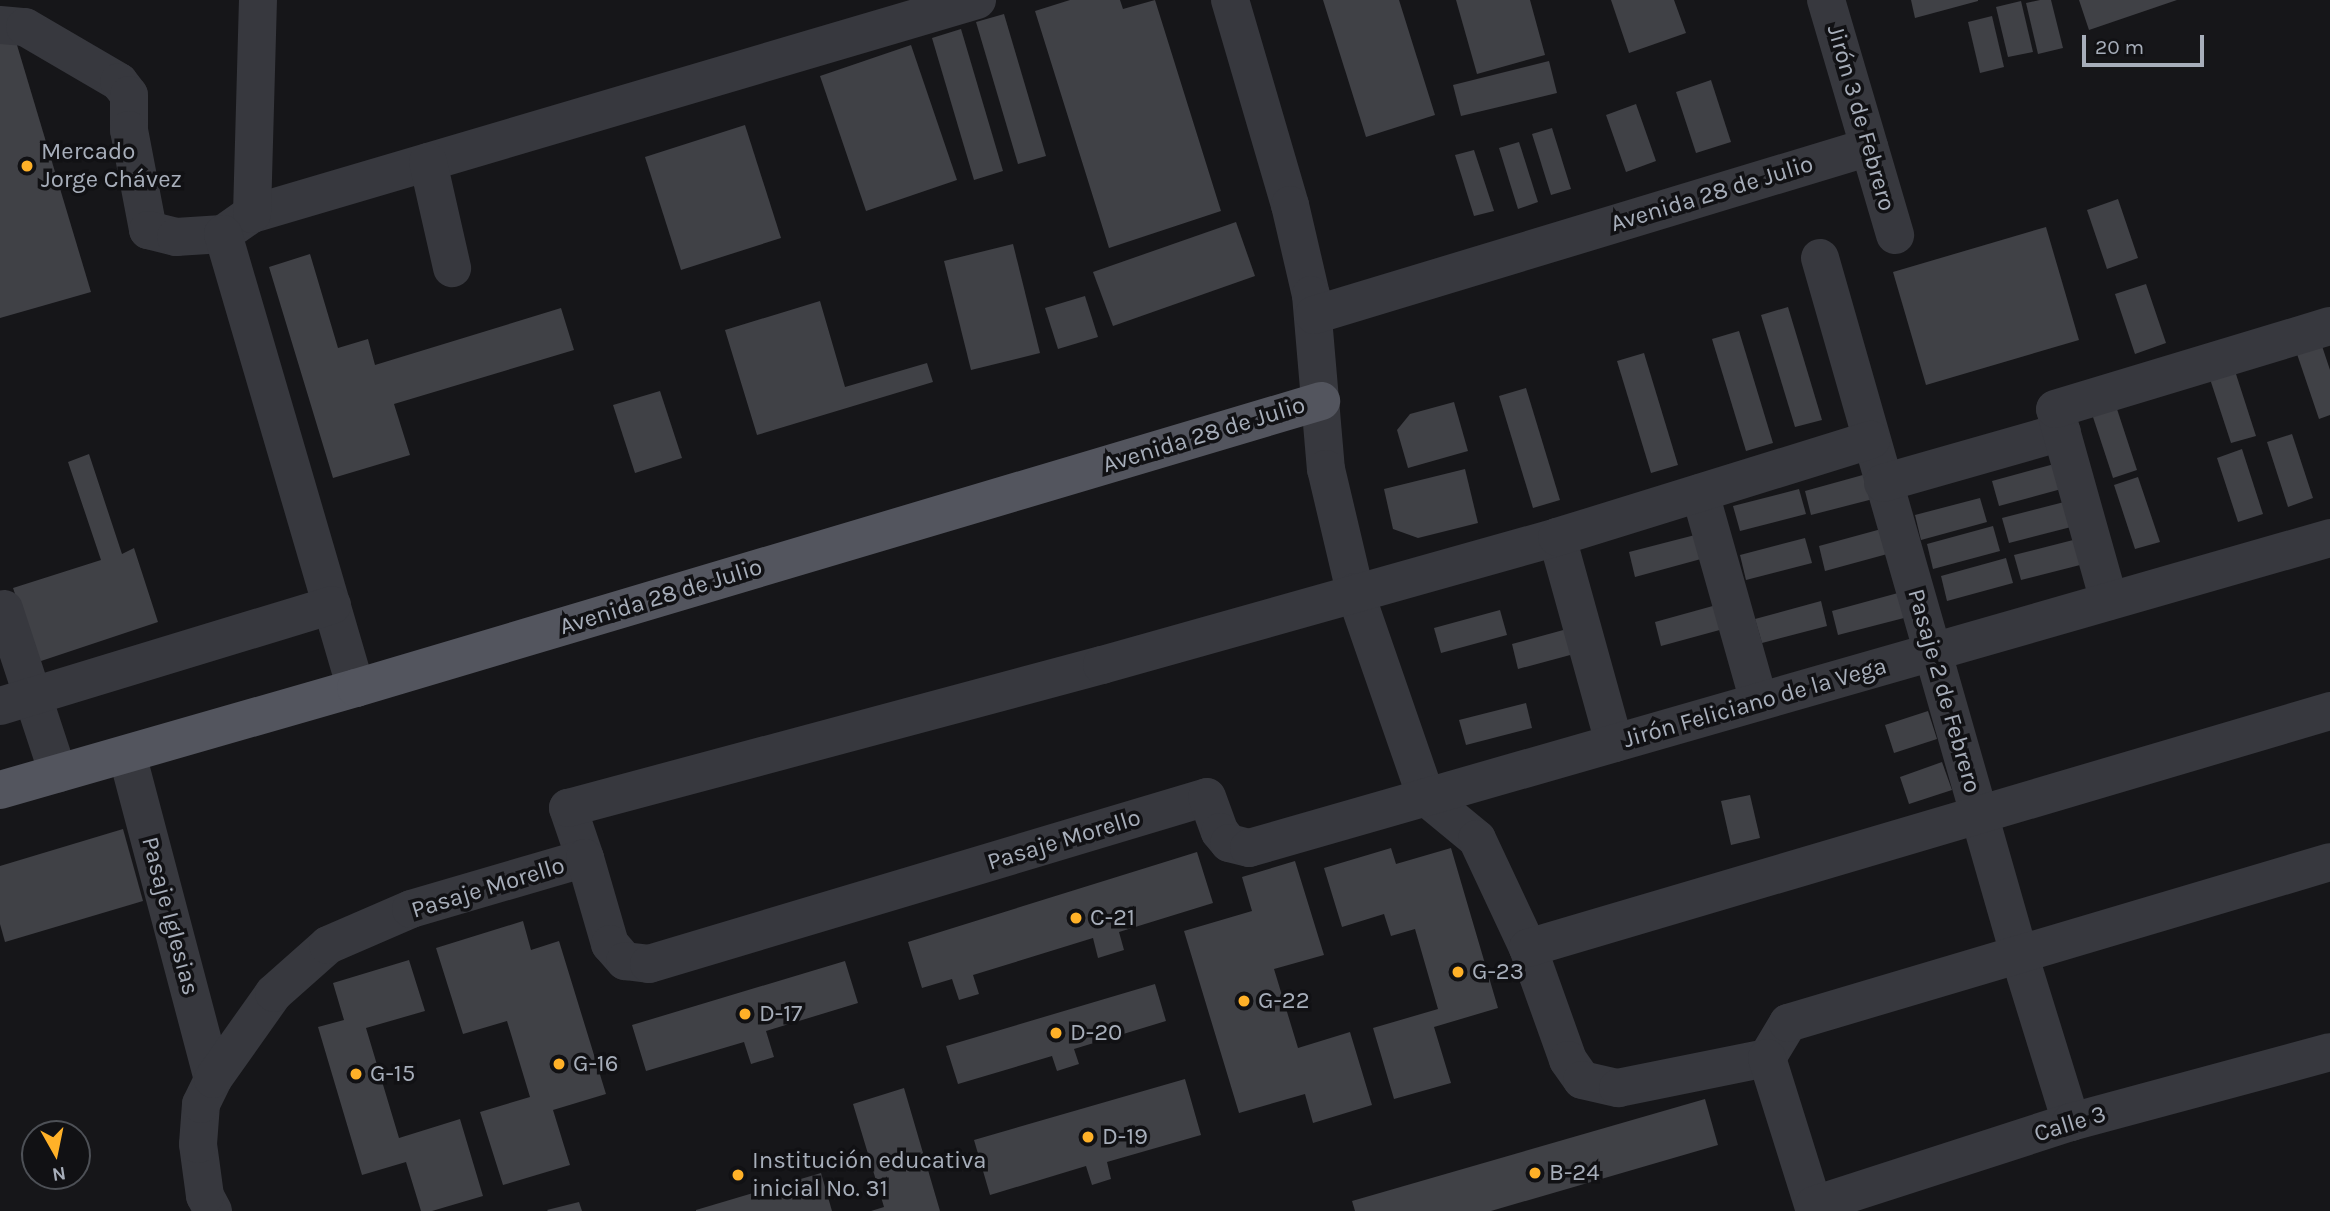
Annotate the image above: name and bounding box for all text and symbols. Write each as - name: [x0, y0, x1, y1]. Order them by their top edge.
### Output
- scale bar: [2085, 21, 2208, 65]
- street label: Jirón 3 de Febrero: [1821, 22, 1901, 214]
- text: 20 m: [2095, 35, 2144, 59]
- place label: Mercado Jorge Chávez: [41, 138, 182, 194]
- street label: Avenida 28 de Julio: [1607, 149, 1817, 239]
- marker: Mercado Jorge Chávez: [19, 158, 35, 174]
- street label: Avenida 28 de Julio: [1099, 390, 1309, 480]
- street label: Avenida 28 de Julio: [556, 552, 766, 642]
- street label: Pasaje 2 de Febrero: [1901, 586, 1987, 796]
- street label: Jirón Feliciano de la Vega: [1620, 652, 1890, 754]
- street label: Pasaje Morello: [984, 803, 1144, 877]
- street label: Pasaje Iglesias: [135, 834, 205, 998]
- street label: Pasaje Morello: [408, 851, 568, 925]
- place label: C-21: [1090, 904, 1135, 932]
- marker: C-21: [1068, 910, 1084, 926]
- place label: G-23: [1472, 958, 1524, 986]
- marker: G-23: [1450, 964, 1466, 980]
- place label: G-22: [1258, 987, 1310, 1015]
- marker: G-22: [1236, 993, 1252, 1009]
- place label: D-17: [759, 1000, 802, 1028]
- marker: D-17: [737, 1006, 753, 1022]
- place label: D-20: [1070, 1019, 1122, 1047]
- marker: D-20: [1048, 1025, 1064, 1041]
- place label: G-16: [573, 1050, 618, 1078]
- marker: G-16: [551, 1056, 567, 1072]
- place label: G-15: [370, 1060, 415, 1088]
- marker: G-15: [348, 1066, 364, 1082]
- street label: Calle 3: [2031, 1099, 2109, 1149]
- north arrow: [21, 1120, 91, 1190]
- place label: D-19: [1102, 1123, 1148, 1151]
- marker: D-19: [1080, 1129, 1096, 1145]
- place label: Institución educativa inicial No. 31: [752, 1147, 987, 1203]
- place label: B-24: [1549, 1159, 1600, 1187]
- text: N: [51, 1162, 67, 1186]
- marker: B-24: [1527, 1165, 1543, 1181]
- marker: Institución educativa inicial No. 31: [730, 1167, 746, 1183]

